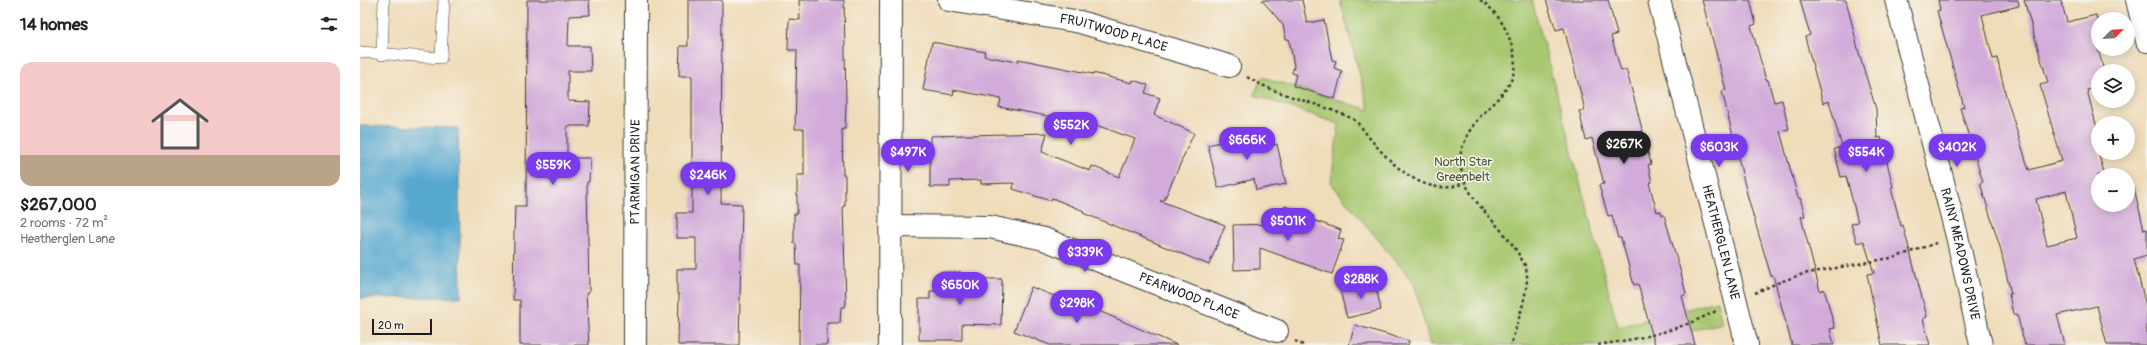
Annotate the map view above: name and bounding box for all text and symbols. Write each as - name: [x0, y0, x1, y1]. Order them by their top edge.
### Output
- street label: FRUITWOOD PLACE: [1058, 11, 1170, 55]
- north arrow: [2091, 12, 2135, 56]
- map controls: [2091, 12, 2135, 212]
- icon: filters: [318, 13, 340, 35]
- text: 14 homes: [20, 14, 88, 35]
- button: layers: [2091, 64, 2135, 108]
- icon: home: [144, 88, 216, 160]
- pin: $552K: [1043, 112, 1099, 146]
- button: +: [2091, 116, 2135, 160]
- text: $552K: [1053, 117, 1089, 133]
- street label: PTARMIGAN DRIVE: [627, 119, 644, 225]
- pin: $666K: [1219, 127, 1275, 161]
- pin: $267K: [1596, 131, 1652, 165]
- text: $666K: [1228, 132, 1266, 148]
- pin: $603K: [1691, 134, 1747, 168]
- pin: $402K: [1929, 134, 1985, 168]
- text: $267K: [1606, 136, 1642, 152]
- pin: $497K: [880, 139, 936, 173]
- text: $603K: [1700, 139, 1738, 155]
- pin: $554K: [1838, 139, 1894, 173]
- text: $402K: [1938, 139, 1976, 155]
- text: $497K: [890, 144, 926, 160]
- text: $554K: [1848, 144, 1884, 160]
- pin: $559K: [525, 152, 581, 186]
- park label: North Star Greenbelt: [1434, 154, 1492, 185]
- text: $559K: [535, 157, 571, 173]
- pin: $246K: [680, 162, 736, 196]
- text: $246K: [689, 167, 727, 183]
- button: −: [2091, 168, 2135, 212]
- street label: HEATHERGLEN LANE: [1698, 183, 1743, 302]
- street label: RAINY MEADOWS DRIVE: [1937, 186, 1983, 322]
- text: $267,000: [20, 194, 97, 215]
- pin: $501K: [1260, 208, 1316, 242]
- text: $501K: [1270, 213, 1306, 229]
- text: 2 rooms · 72 m²: [20, 215, 108, 231]
- text: Heatherglen Lane: [20, 231, 115, 247]
- pin: $339K: [1057, 239, 1113, 273]
- text: $339K: [1067, 244, 1103, 260]
- pin: $288K: [1333, 266, 1389, 300]
- street label: PEARWOOD PLACE: [1136, 269, 1241, 323]
- text: $288K: [1343, 271, 1379, 287]
- pin: $650K: [932, 272, 988, 306]
- text: $650K: [941, 277, 979, 293]
- pin: $298K: [1049, 290, 1105, 324]
- text: $298K: [1059, 295, 1095, 311]
- scale bar: [372, 317, 432, 336]
- text: 20 m: [378, 319, 404, 332]

